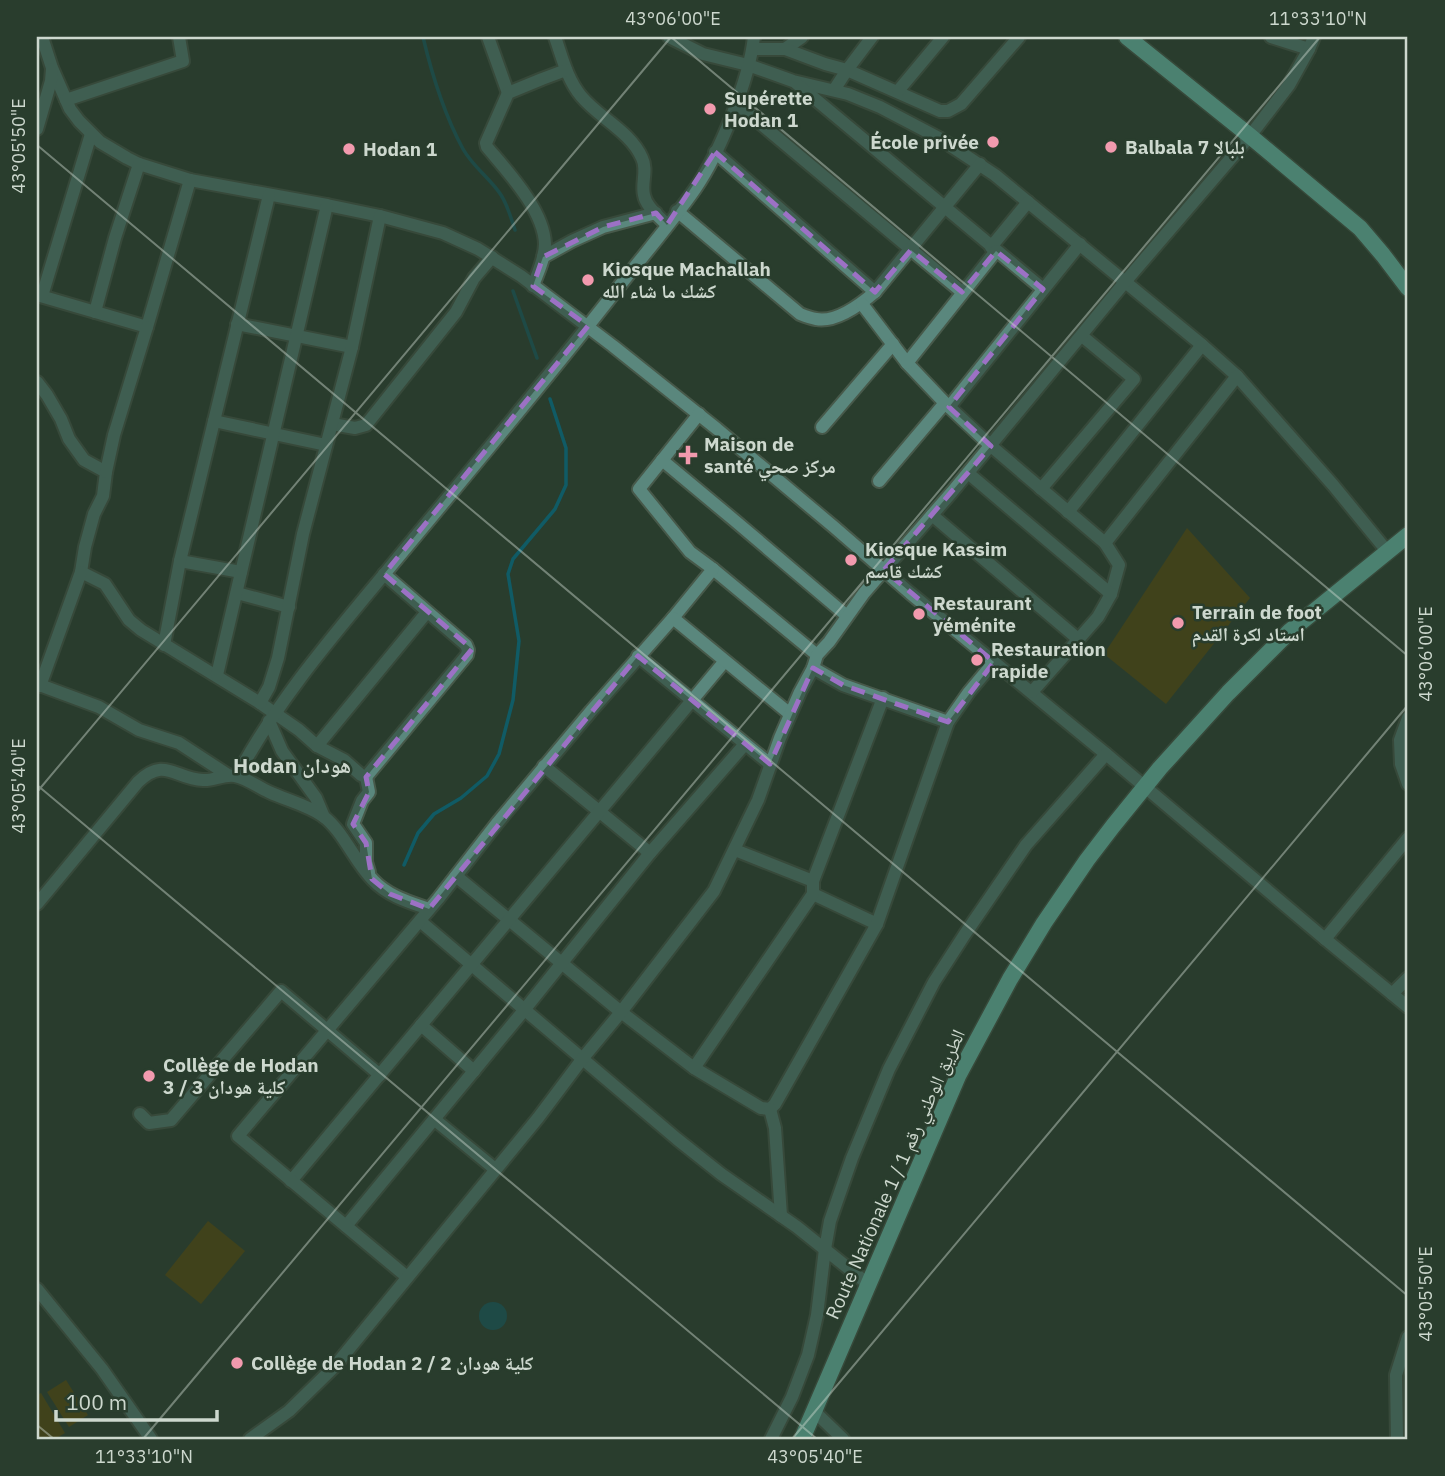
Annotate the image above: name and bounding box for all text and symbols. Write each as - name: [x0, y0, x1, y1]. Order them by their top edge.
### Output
- text: 43°06'00"E: [625, 7, 721, 30]
- text: 11°33'10"N: [1269, 7, 1367, 30]
- place label: Supérette Hodan 1: [724, 86, 813, 132]
- text: 43°05'50"E: [7, 98, 30, 194]
- marker: Supérette Hodan 1: [702, 101, 718, 117]
- place label: École privée: [870, 130, 979, 154]
- marker: École privée: [985, 134, 1001, 150]
- place label: Balbala 7 بلبالا: [1125, 135, 1245, 159]
- place label: Hodan 1: [363, 137, 438, 161]
- marker: Balbala 7 بلبالا: [1103, 139, 1119, 155]
- marker: Hodan 1: [341, 141, 357, 157]
- place label: Kiosque Machallah كشك ما شاء الله: [602, 257, 771, 303]
- marker: Kiosque Machallah كشك ما شاء الله: [580, 272, 596, 288]
- place label: Maison de santé مركز صحي: [704, 432, 836, 482]
- marker: Maison de santé مركز صحي: [678, 445, 698, 465]
- place label: Kiosque Kassim كشك قاسم: [865, 537, 1007, 584]
- marker: Kiosque Kassim كشك قاسم: [843, 552, 859, 568]
- place label: Restaurant yéménite: [933, 591, 1032, 637]
- place label: Terrain de foot استاد لكرة القدم: [1192, 600, 1322, 648]
- marker: Restaurant yéménite: [911, 606, 927, 622]
- text: 43°06'00"E: [1414, 606, 1437, 702]
- marker: Terrain de foot استاد لكرة القدم: [1170, 615, 1186, 631]
- place label: Restauration rapide: [991, 637, 1106, 683]
- marker: Restauration rapide: [969, 652, 985, 668]
- text: 43°05'40"E: [7, 738, 30, 834]
- district label: Hodan هودان: [233, 751, 351, 779]
- street label: Route Nationale 1 / الطريق الوطني رقم 1: [820, 1025, 973, 1324]
- place label: Collège de Hodan 3 / كلية هودان 3: [163, 1053, 319, 1099]
- marker: Collège de Hodan 3 / كلية هودان 3: [141, 1068, 157, 1084]
- text: 43°05'50"E: [1414, 1246, 1437, 1342]
- place label: Collège de Hodan 2 / كلية هودان 2: [251, 1351, 534, 1375]
- marker: Collège de Hodan 2 / كلية هودان 2: [229, 1355, 245, 1371]
- scale bar: [56, 1378, 217, 1422]
- text: 100 m: [66, 1388, 127, 1416]
- text: 11°33'10"N: [95, 1445, 193, 1468]
- text: 43°05'40"E: [767, 1445, 863, 1468]

